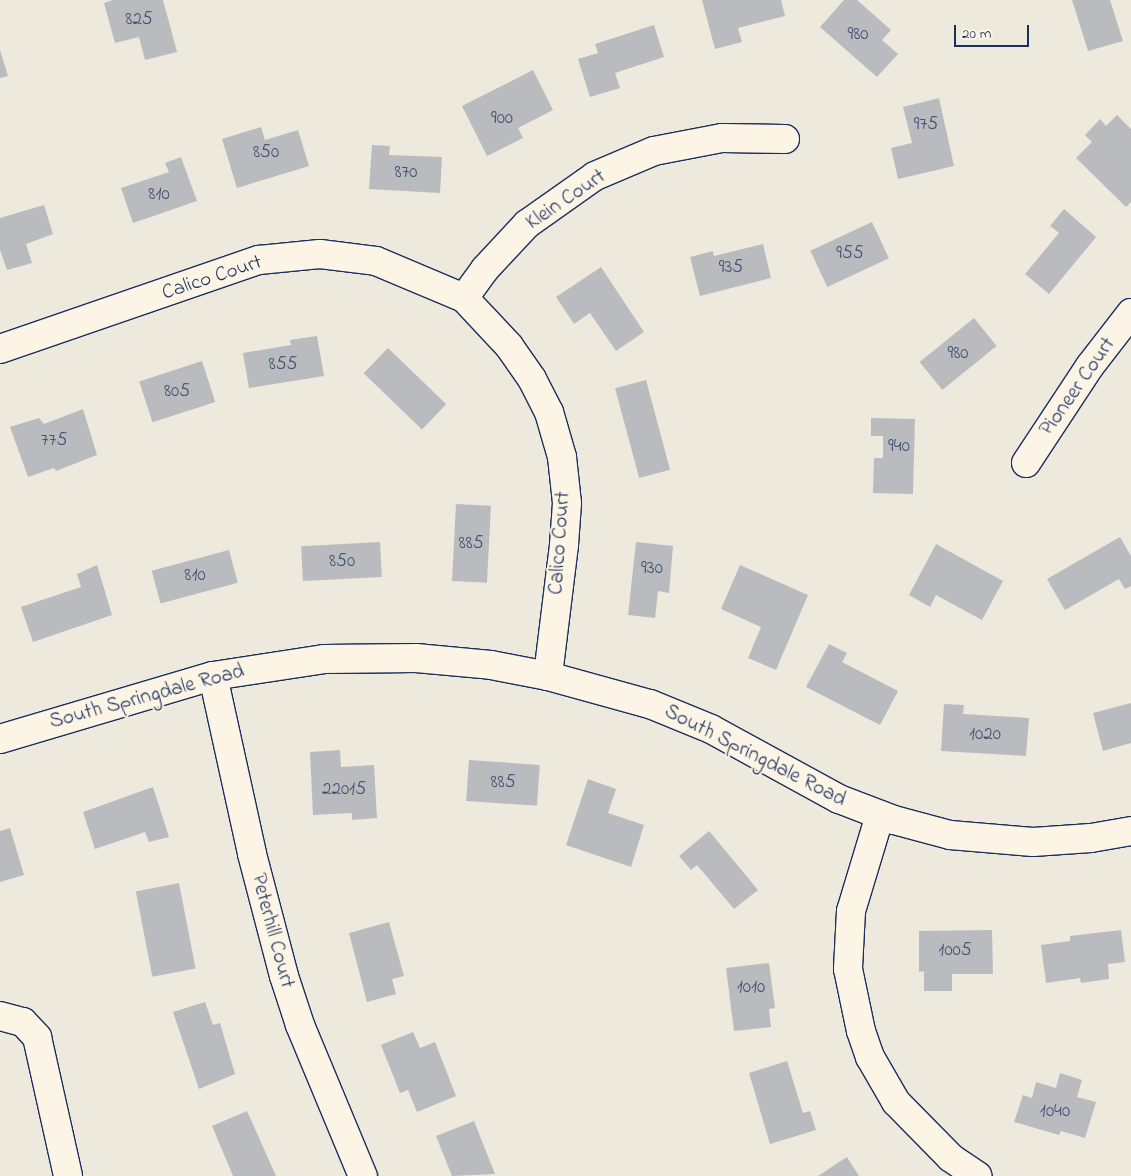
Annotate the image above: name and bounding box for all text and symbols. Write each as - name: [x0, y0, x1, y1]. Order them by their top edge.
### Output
- house number: 825: [125, 9, 153, 31]
- scale bar: [956, 15, 1031, 47]
- text: 20 m: [962, 23, 991, 45]
- house number: 980: [847, 24, 869, 46]
- house number: 900: [491, 108, 513, 130]
- house number: 975: [914, 114, 938, 136]
- house number: 850: [253, 142, 279, 164]
- house number: 870: [394, 162, 418, 184]
- street label: Klein Court: [521, 164, 611, 236]
- house number: 810: [148, 184, 170, 206]
- house number: 955: [836, 243, 864, 265]
- street label: Calico Court: [159, 250, 265, 306]
- house number: 935: [719, 257, 743, 279]
- street label: Pioneer Court: [1035, 333, 1121, 441]
- house number: 980: [947, 343, 969, 365]
- house number: 855: [269, 354, 297, 376]
- house number: 805: [164, 381, 190, 403]
- house number: 775: [41, 430, 67, 452]
- house number: 940: [888, 436, 910, 458]
- street label: Calico Court: [544, 490, 576, 596]
- house number: 885: [458, 533, 484, 555]
- house number: 850: [329, 551, 355, 573]
- house number: 930: [641, 558, 663, 580]
- house number: 810: [184, 565, 206, 587]
- street label: South Springdale Road: [47, 659, 247, 735]
- street label: South Springdale Road: [660, 699, 850, 813]
- house number: 1020: [969, 724, 1001, 746]
- house number: 885: [490, 772, 516, 794]
- house number: 22015: [322, 779, 366, 801]
- street label: Peterhill Court: [245, 871, 299, 991]
- house number: 1005: [938, 940, 972, 962]
- house number: 1010: [737, 977, 765, 999]
- house number: 1040: [1040, 1101, 1070, 1123]

